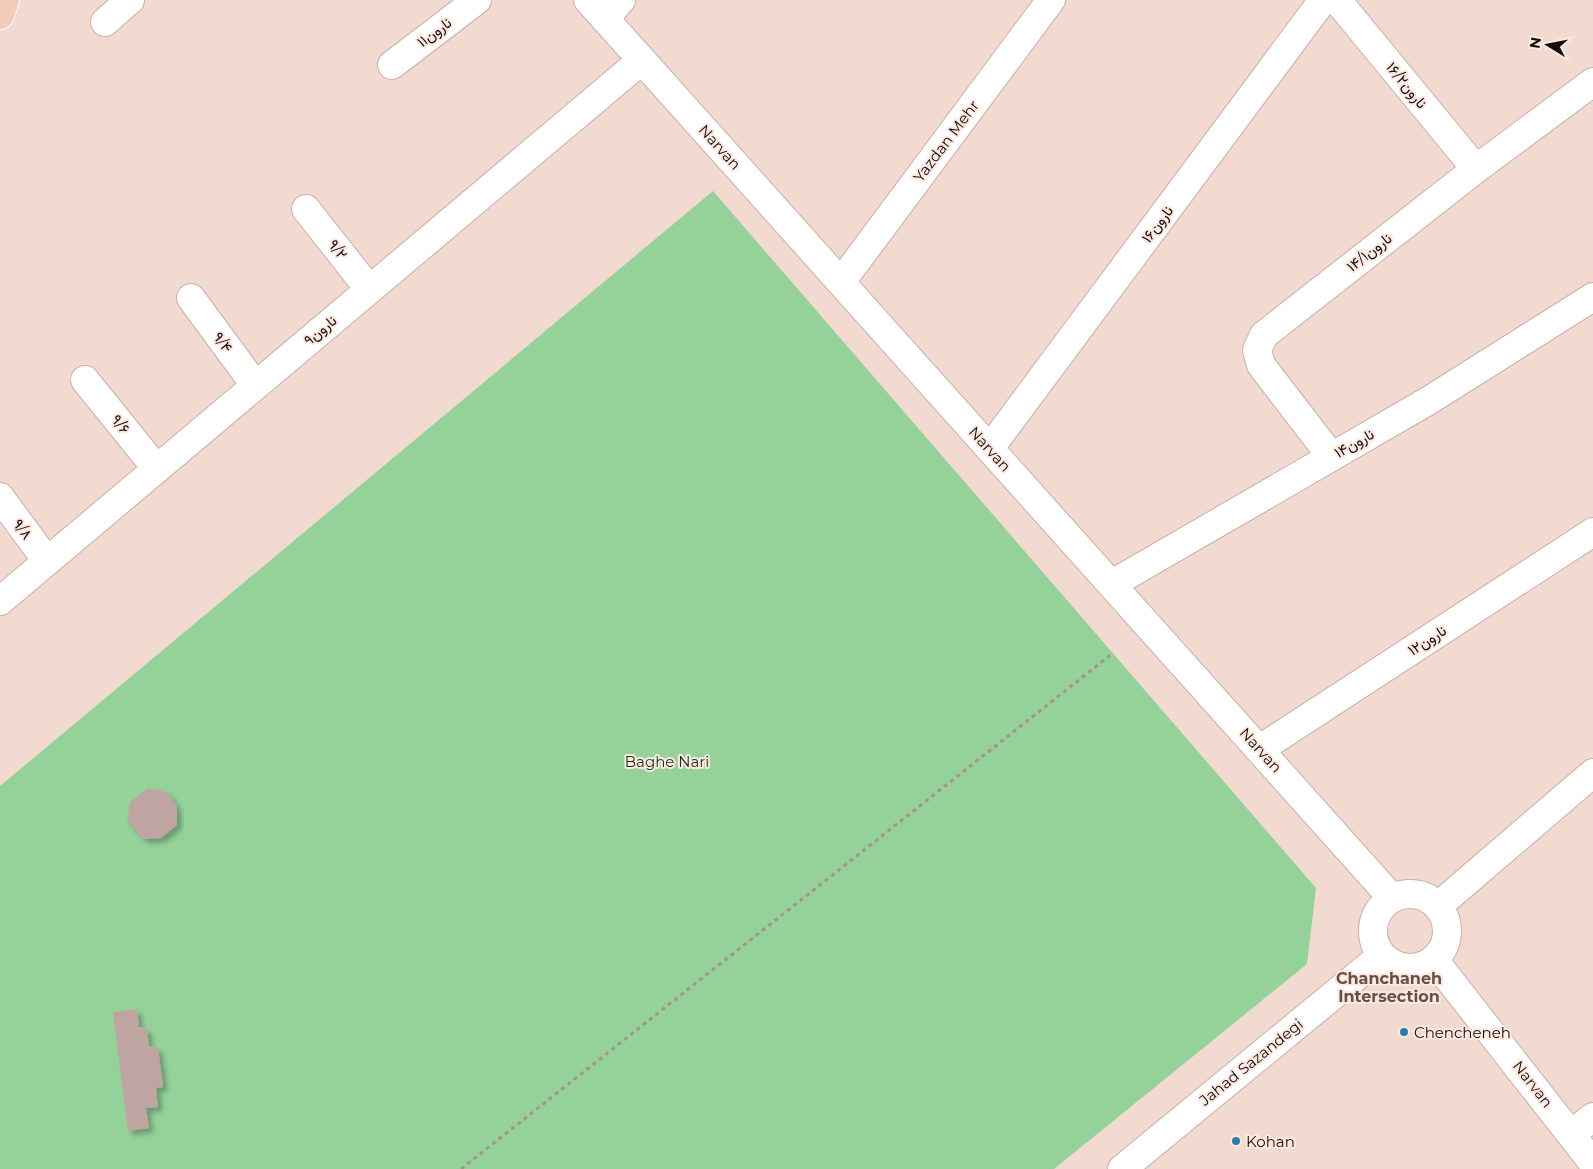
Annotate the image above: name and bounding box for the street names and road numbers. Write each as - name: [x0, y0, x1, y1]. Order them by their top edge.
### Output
- street label: نارون۱۱: [413, 13, 455, 51]
- street label: ۱۶/۲نارون: [1382, 58, 1432, 112]
- street label: Yazdan Mehr: [909, 96, 983, 186]
- street label: Narvan: [695, 121, 745, 173]
- street label: نارون۱۶: [1137, 202, 1177, 246]
- street label: ۱۴/۱نارون: [1343, 228, 1395, 276]
- street label: ۹/۲: [324, 235, 352, 263]
- street label: نارون۹: [300, 311, 340, 349]
- street label: ۹/۴: [209, 328, 237, 356]
- street label: ۹/۶: [107, 410, 135, 438]
- street label: Narvan: [965, 423, 1015, 475]
- street label: نارون۱۴: [1331, 424, 1377, 462]
- street label: ۹/۸: [9, 515, 37, 543]
- street label: نارون۱۲: [1404, 621, 1450, 659]
- street label: Narvan: [1236, 724, 1286, 776]
- street label: Jahad Sazandegi: [1195, 1014, 1307, 1110]
- street label: Narvan: [1509, 1057, 1557, 1111]

